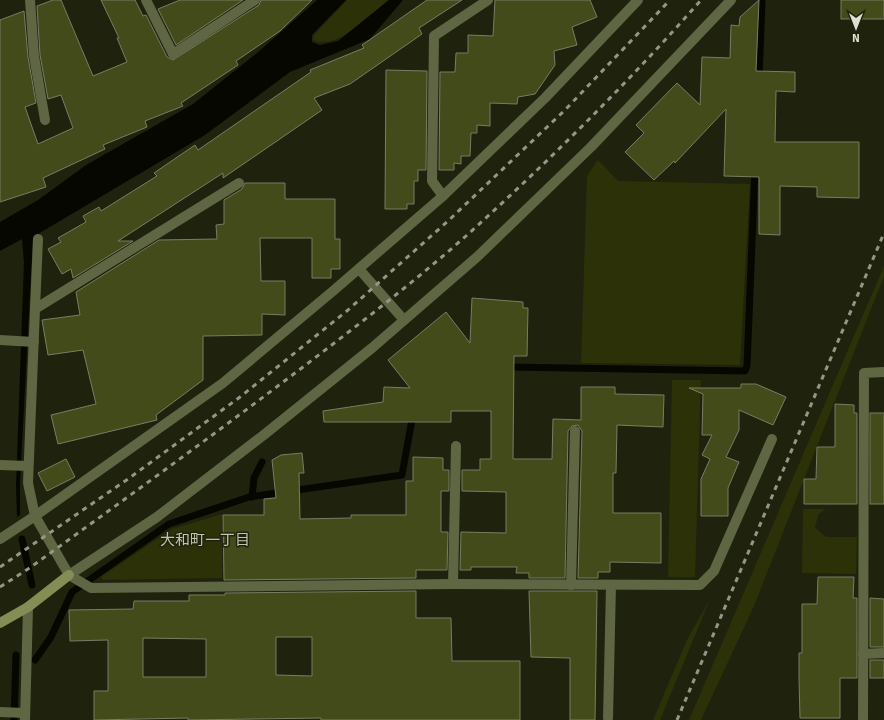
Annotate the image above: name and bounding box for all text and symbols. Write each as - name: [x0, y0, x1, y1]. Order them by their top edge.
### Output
- north arrow: [836, 8, 876, 48]
- text: N: [852, 31, 860, 44]
- district label: 大和町一丁目: [160, 531, 250, 549]

